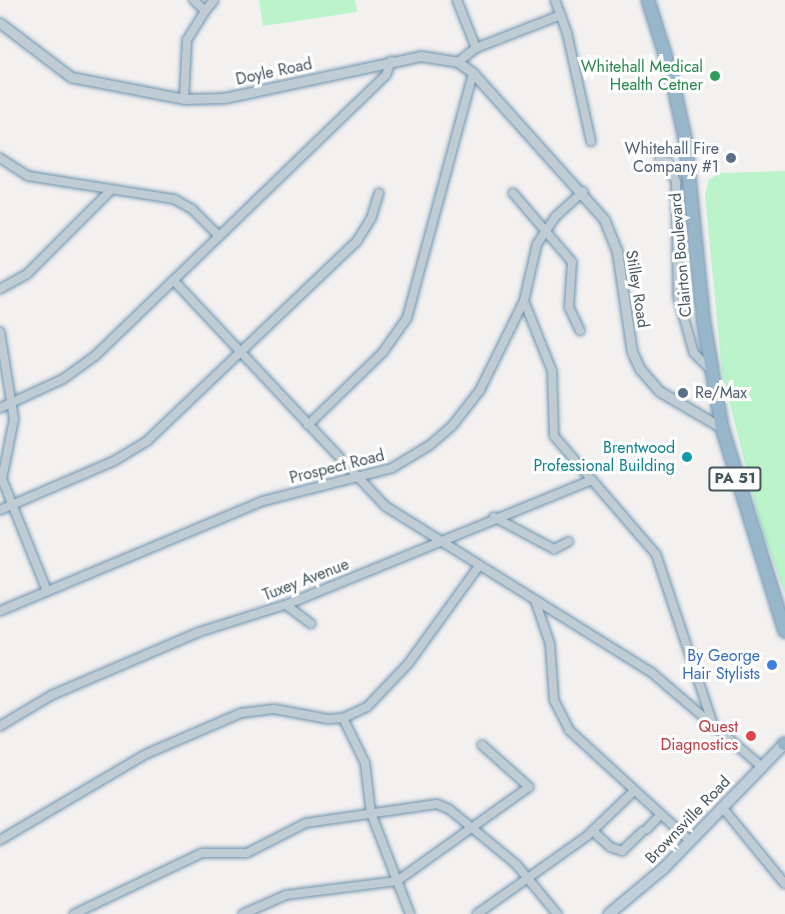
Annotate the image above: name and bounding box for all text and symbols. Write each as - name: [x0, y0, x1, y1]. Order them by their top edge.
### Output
- street label: Doyle Road: [234, 55, 314, 89]
- place label: Whitehall Medical Health Cetner: [581, 57, 703, 95]
- marker: Whitehall Medical Health Cetner: [708, 69, 722, 83]
- place label: Whitehall Fire Company #1: [625, 139, 719, 177]
- marker: Whitehall Fire Company #1: [724, 151, 738, 165]
- street label: Clairton Boulevard: [666, 192, 696, 318]
- street label: Stilley Road: [621, 249, 653, 329]
- place label: Re/Max: [695, 383, 747, 403]
- marker: Re/Max: [676, 386, 690, 400]
- place label: Brentwood Professional Building: [533, 438, 675, 476]
- street label: Prospect Road: [288, 446, 386, 488]
- marker: Brentwood Professional Building: [680, 450, 694, 464]
- road number: PA 51: [708, 467, 762, 491]
- street label: Tuxey Avenue: [260, 555, 352, 605]
- place label: By George Hair Stylists: [682, 646, 760, 684]
- marker: By George Hair Stylists: [765, 658, 779, 672]
- place label: Quest Diagnostics: [660, 717, 738, 755]
- marker: Quest Diagnostics: [742, 727, 760, 745]
- street label: Brownsville Road: [641, 772, 735, 868]

